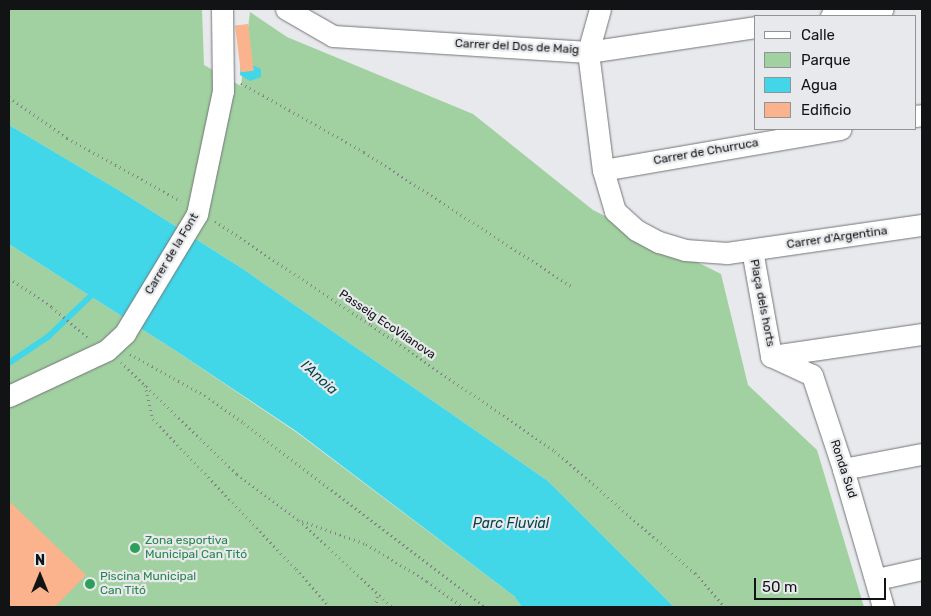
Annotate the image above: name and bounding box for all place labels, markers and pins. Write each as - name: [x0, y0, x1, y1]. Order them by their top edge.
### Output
- place label: Zona esportiva Municipal Can Titó: [145, 534, 247, 562]
- marker: Zona esportiva Municipal Can Titó: [129, 542, 141, 554]
- place label: Piscina Municipal Can Titó: [100, 570, 196, 598]
- marker: Piscina Municipal Can Titó: [84, 578, 96, 590]

